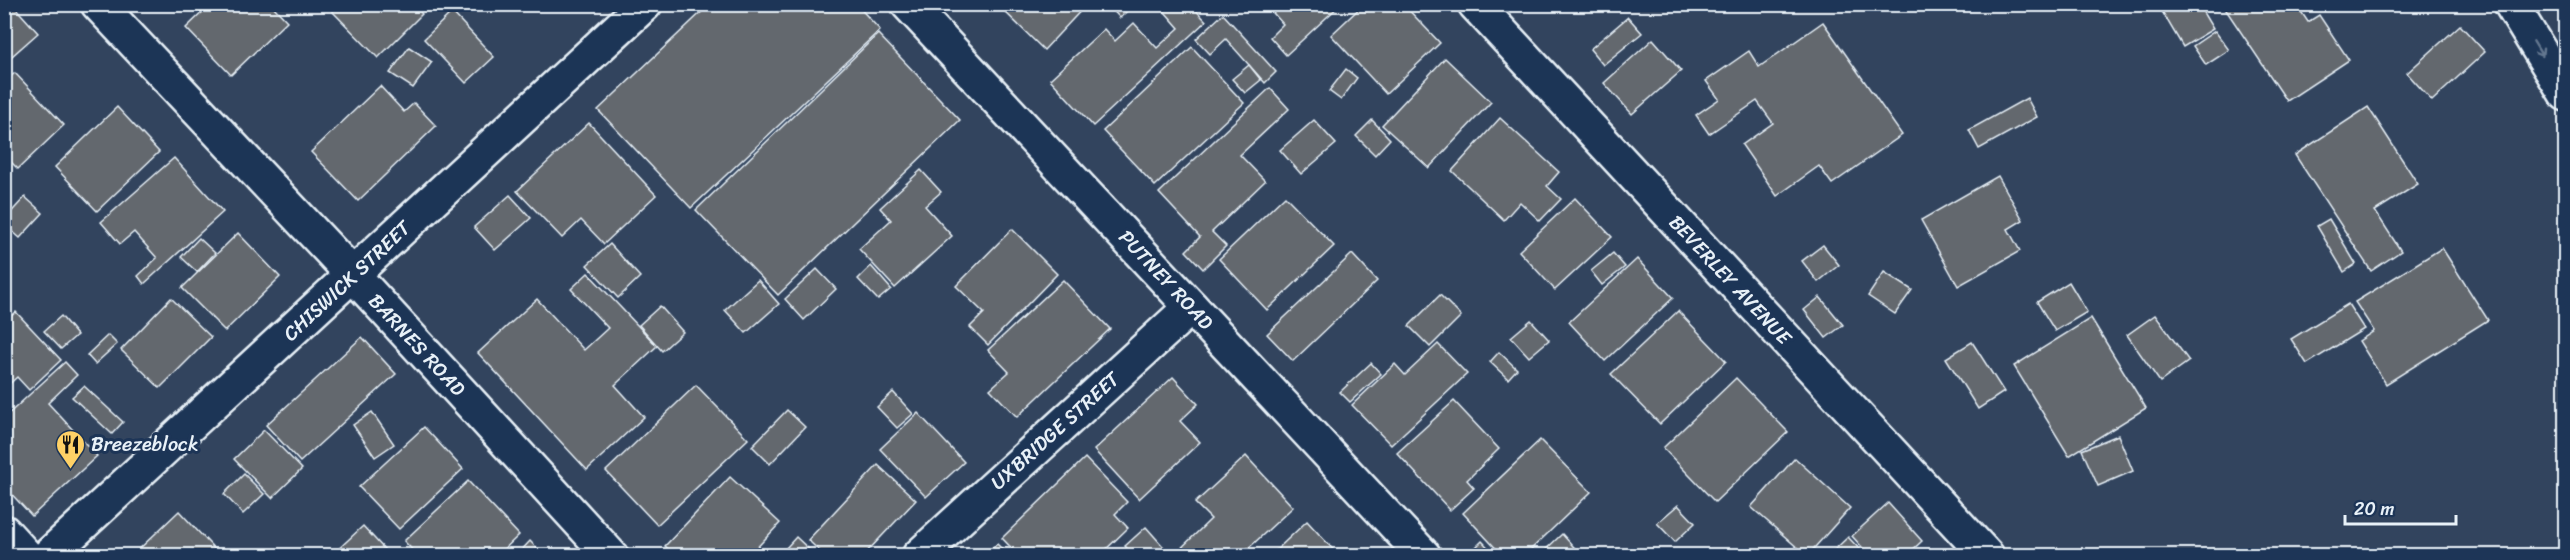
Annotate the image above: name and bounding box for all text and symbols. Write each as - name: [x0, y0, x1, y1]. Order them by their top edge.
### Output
- one-way arrow: [2533, 40, 2545, 57]
- street label: BEVERLEY AVENUE: [1660, 207, 1801, 355]
- street label: CHISWICK STREET: [275, 211, 421, 350]
- street label: PUTNEY ROAD: [1110, 221, 1222, 339]
- street label: BARNES ROAD: [360, 285, 474, 405]
- street label: UXBRIDGE STREET: [982, 362, 1128, 499]
- place label: Breezeblock: [91, 427, 199, 462]
- restaurant icon: Breezeblock: [54, 428, 86, 470]
- scale bar: [2345, 488, 2456, 526]
- text: 20 m: [2354, 493, 2394, 525]

